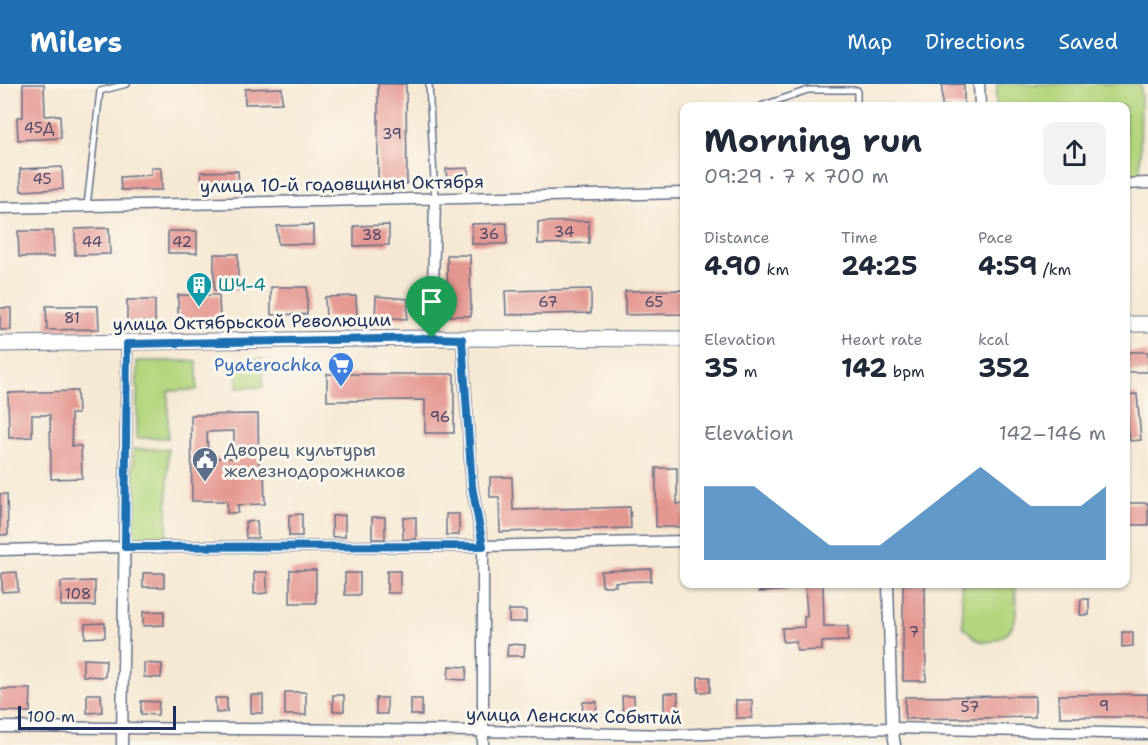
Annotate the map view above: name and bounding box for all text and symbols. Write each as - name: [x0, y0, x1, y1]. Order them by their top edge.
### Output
- text: Milers: [30, 23, 122, 61]
- text: Map: [847, 28, 892, 56]
- text: Directions: [925, 28, 1025, 56]
- text: Saved: [1058, 28, 1118, 56]
- house number: 45Д: [24, 118, 55, 138]
- text: Morning run: [704, 118, 922, 163]
- button: share: [1043, 122, 1106, 185]
- house number: 39: [382, 124, 402, 144]
- text: 09:29 · 7 × 700 m: [704, 163, 889, 189]
- house number: 45: [32, 169, 52, 189]
- street label: улица 10-й годовщины Октября: [200, 170, 484, 198]
- house number: 34: [554, 222, 574, 242]
- house number: 36: [479, 224, 499, 244]
- house number: 38: [362, 225, 382, 245]
- text: Distance: [704, 227, 770, 248]
- text: Time: [841, 227, 878, 248]
- text: Pace: [978, 227, 1013, 248]
- house number: 44: [82, 232, 102, 252]
- house number: 42: [172, 232, 192, 252]
- text: 4.90: [704, 248, 761, 283]
- text: 24:25: [841, 248, 917, 283]
- text: 4:59: [978, 248, 1037, 283]
- text: km: [761, 259, 789, 280]
- text: /km: [1037, 259, 1071, 280]
- building icon: ШЧ-4: [184, 270, 214, 308]
- place label: ШЧ-4: [218, 273, 266, 297]
- pin: [406, 276, 457, 338]
- icon: arrive: [415, 285, 448, 318]
- house number: 67: [538, 292, 558, 312]
- house number: 65: [644, 292, 664, 312]
- house number: 81: [64, 308, 80, 328]
- street label: улица Октябрьской Революции: [113, 308, 392, 336]
- text: Elevation: [704, 329, 776, 350]
- text: Heart rate: [841, 329, 923, 350]
- text: kcal: [978, 329, 1009, 350]
- supermarket icon: Pyaterochka: [326, 350, 356, 388]
- text: 35: [704, 350, 738, 385]
- text: 142: [841, 350, 887, 385]
- text: 352: [978, 350, 1030, 385]
- place label: Pyaterochka: [214, 353, 322, 377]
- text: m: [738, 361, 758, 382]
- text: bpm: [887, 361, 925, 382]
- house number: 96: [430, 407, 450, 427]
- text: Elevation: [704, 420, 794, 446]
- text: 142–146 m: [999, 420, 1106, 446]
- place label: Дворец культуры железнодорожников: [224, 438, 406, 483]
- public building icon: Дворец культуры железнодорожников: [190, 445, 220, 483]
- house number: 108: [65, 584, 91, 604]
- house number: 7: [909, 622, 919, 642]
- house number: 9: [1099, 696, 1109, 716]
- house number: 57: [961, 697, 979, 717]
- street label: улица Ленских Событий: [466, 702, 682, 730]
- scale bar: [18, 703, 176, 730]
- text: 100 m: [27, 706, 75, 727]

